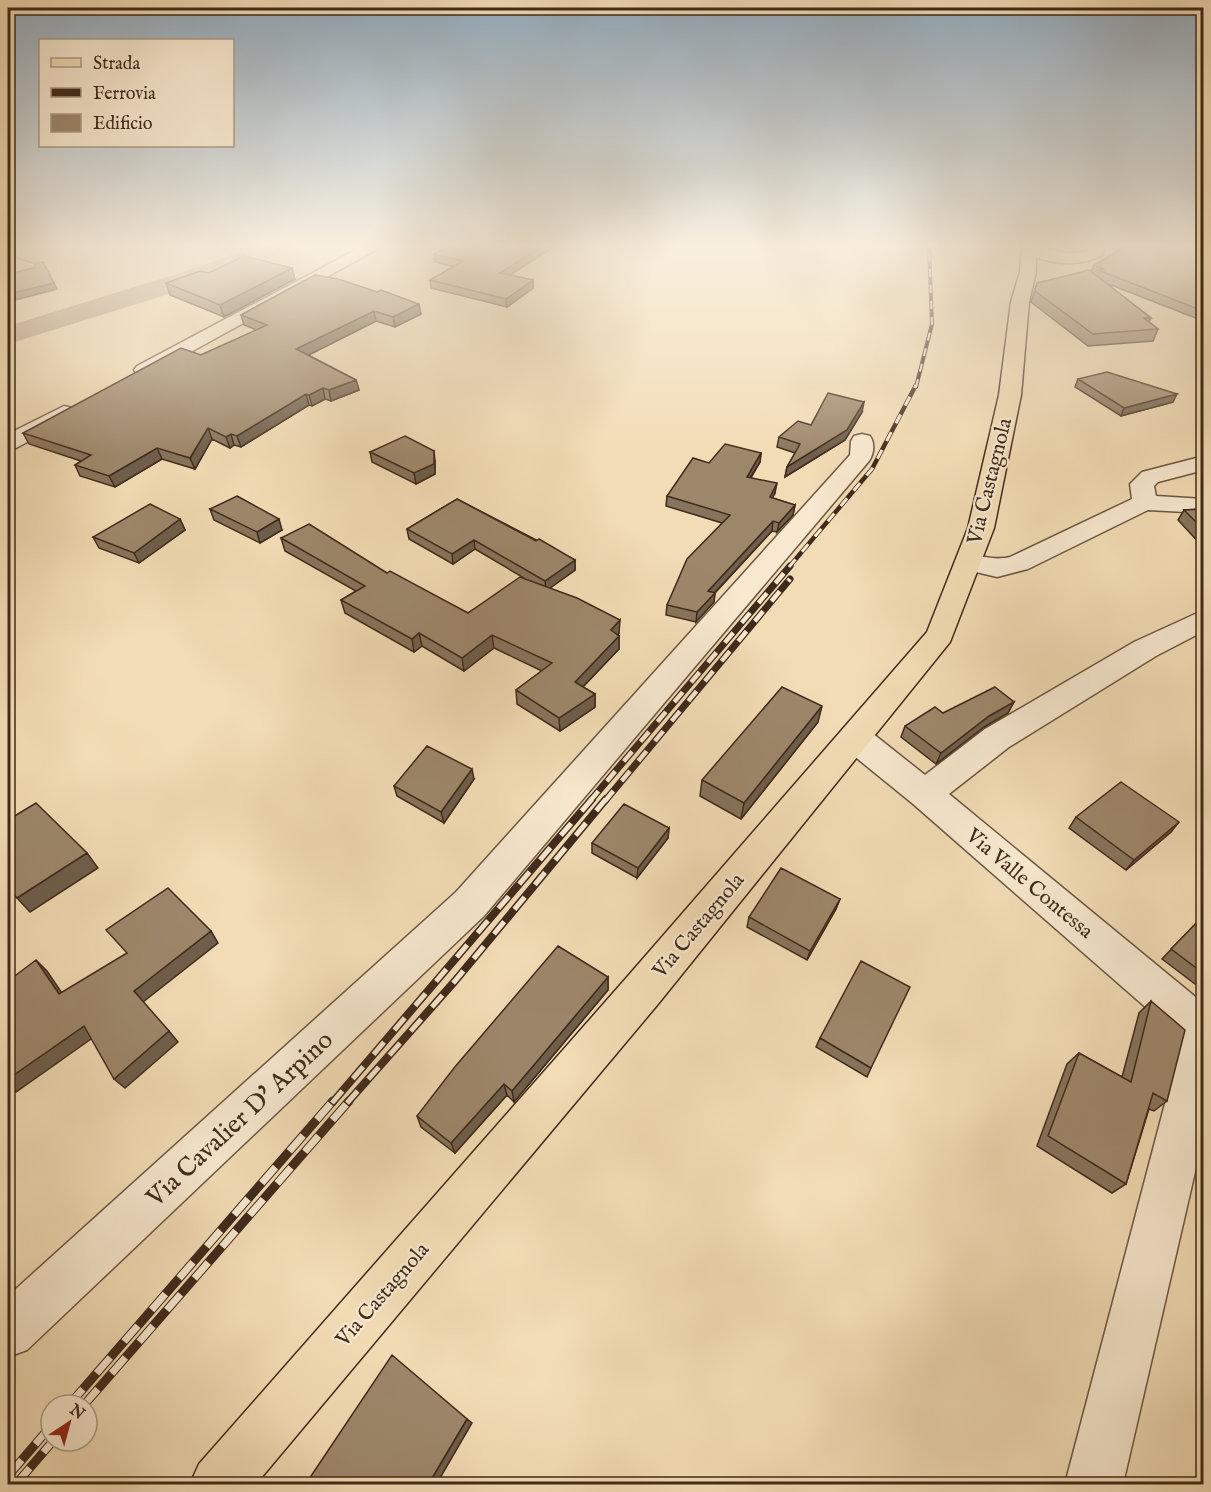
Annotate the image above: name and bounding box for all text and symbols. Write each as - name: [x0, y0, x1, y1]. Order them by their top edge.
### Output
- legend: [39, 39, 234, 147]
- text: Strada: [93, 53, 140, 76]
- text: Ferrovia: [93, 83, 156, 106]
- text: Edificio: [93, 113, 153, 136]
- street label: Via Castagnola: [961, 414, 1019, 548]
- street label: Via Valle Contessa: [959, 822, 1099, 946]
- street label: Via Castagnola: [647, 867, 752, 985]
- street label: Via Cavalier D' Arpino: [139, 1024, 340, 1215]
- street label: Via Castagnola: [330, 1237, 436, 1353]
- north arrow: [39, 1393, 99, 1453]
- text: N: [64, 1400, 88, 1425]

